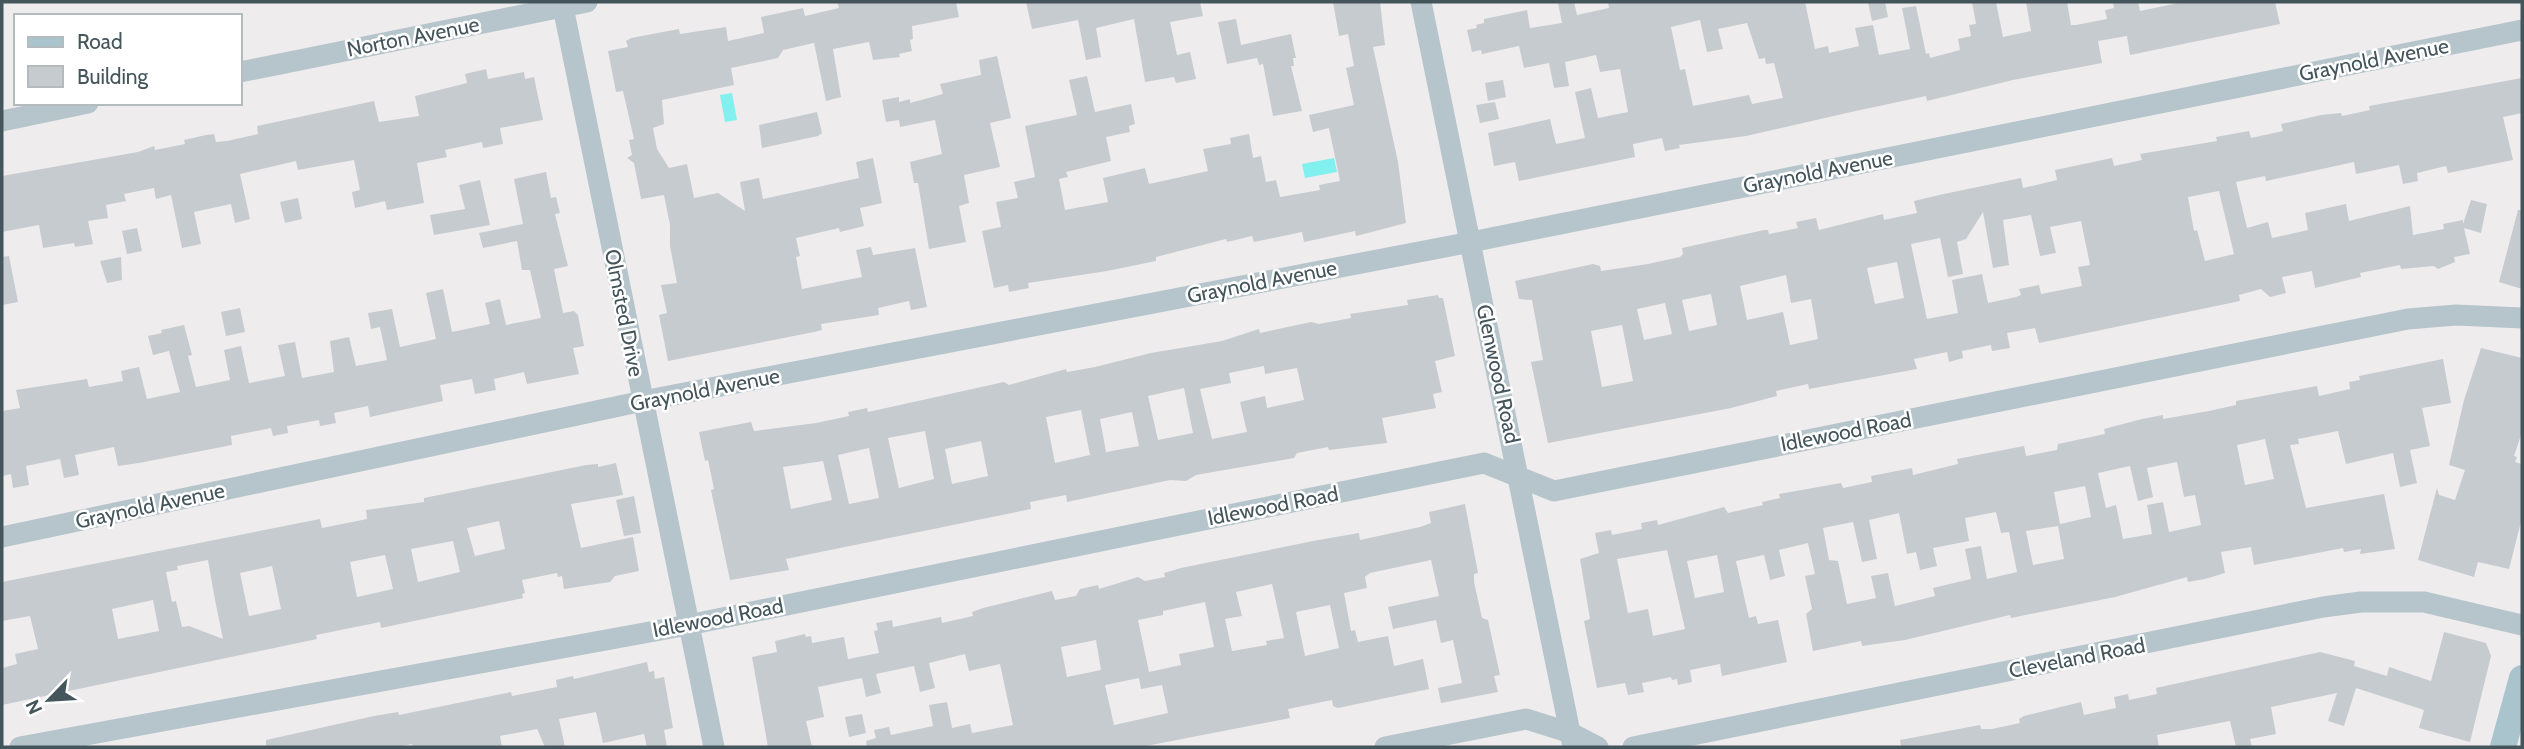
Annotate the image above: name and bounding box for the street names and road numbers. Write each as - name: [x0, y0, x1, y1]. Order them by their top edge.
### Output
- street label: Norton Avenue: [345, 11, 481, 62]
- street label: Graynold Avenue: [2297, 33, 2451, 86]
- street label: Graynold Avenue: [1741, 145, 1895, 198]
- street label: Olmsted Drive: [600, 247, 649, 379]
- street label: Graynold Avenue: [1185, 255, 1339, 308]
- street label: Glenwood Road: [1472, 302, 1525, 446]
- street label: Graynold Avenue: [628, 363, 782, 416]
- street label: Idlewood Road: [1779, 407, 1913, 456]
- street label: Graynold Avenue: [73, 477, 227, 534]
- street label: Idlewood Road: [1206, 481, 1340, 530]
- street label: Idlewood Road: [651, 593, 785, 642]
- street label: Cleveland Road: [2007, 632, 2147, 683]

